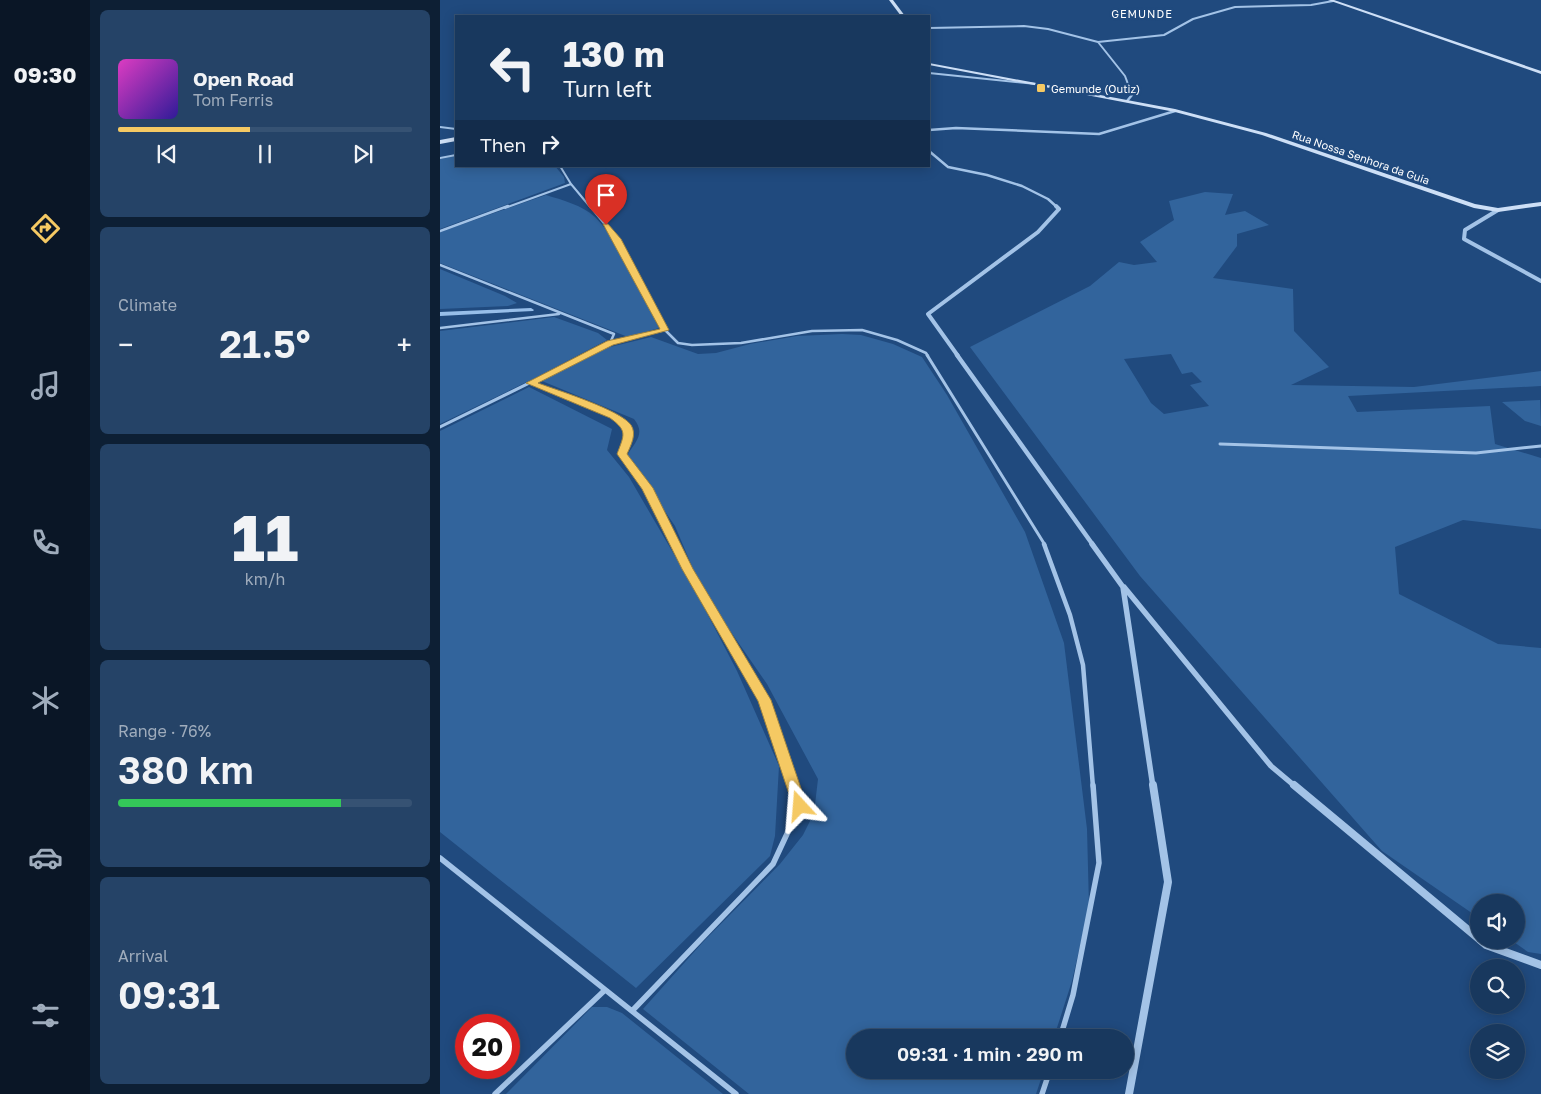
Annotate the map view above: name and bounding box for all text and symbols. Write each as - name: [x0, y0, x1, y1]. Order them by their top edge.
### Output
- district label: GEMUNDE: [1111, 7, 1173, 20]
- text: 130 m: [563, 33, 665, 75]
- icon: left: [480, 35, 545, 100]
- text: 09:30: [13, 61, 77, 88]
- text: Open Road: [193, 67, 294, 90]
- text: Turn left: [563, 75, 652, 102]
- marker: Gemunde (Outiz): [1035, 82, 1047, 94]
- place label: Gemunde (Outiz): [1051, 82, 1140, 95]
- text: Tom Ferris: [193, 90, 273, 110]
- street label: Rua Nossa Senhora da Guia: [1291, 127, 1431, 187]
- icon: right: [536, 130, 564, 158]
- text: Then: [480, 133, 526, 156]
- icon: previous: [153, 140, 181, 168]
- icon: pause: [251, 140, 279, 168]
- icon: next: [349, 140, 377, 168]
- pin: [585, 174, 627, 225]
- icon: arrive: [592, 181, 620, 209]
- icon: directions: [28, 211, 63, 246]
- text: Climate: [118, 295, 177, 315]
- text: 21.5°: [219, 321, 311, 366]
- text: −: [118, 328, 133, 361]
- text: +: [397, 328, 412, 361]
- icon: music: [28, 368, 63, 403]
- text: 11: [232, 497, 298, 575]
- icon: phone: [28, 525, 63, 560]
- text: km/h: [245, 569, 285, 589]
- icon: climate: [28, 683, 63, 718]
- text: Range · 76%: [118, 721, 211, 741]
- text: 380 km: [118, 747, 254, 792]
- position arrow: [773, 779, 825, 831]
- icon: car: [28, 840, 63, 875]
- map controls: [1470, 894, 1525, 1079]
- button: sound: [1470, 894, 1525, 949]
- text: Arrival: [118, 946, 168, 966]
- button: search: [1470, 959, 1525, 1014]
- text: 09:31: [118, 972, 220, 1017]
- icon: filters: [28, 998, 63, 1033]
- speed limit sign: 20: [455, 1014, 520, 1079]
- button: layers: [1470, 1024, 1525, 1079]
- text: 09:31 · 1 min · 290 m: [897, 1042, 1083, 1065]

